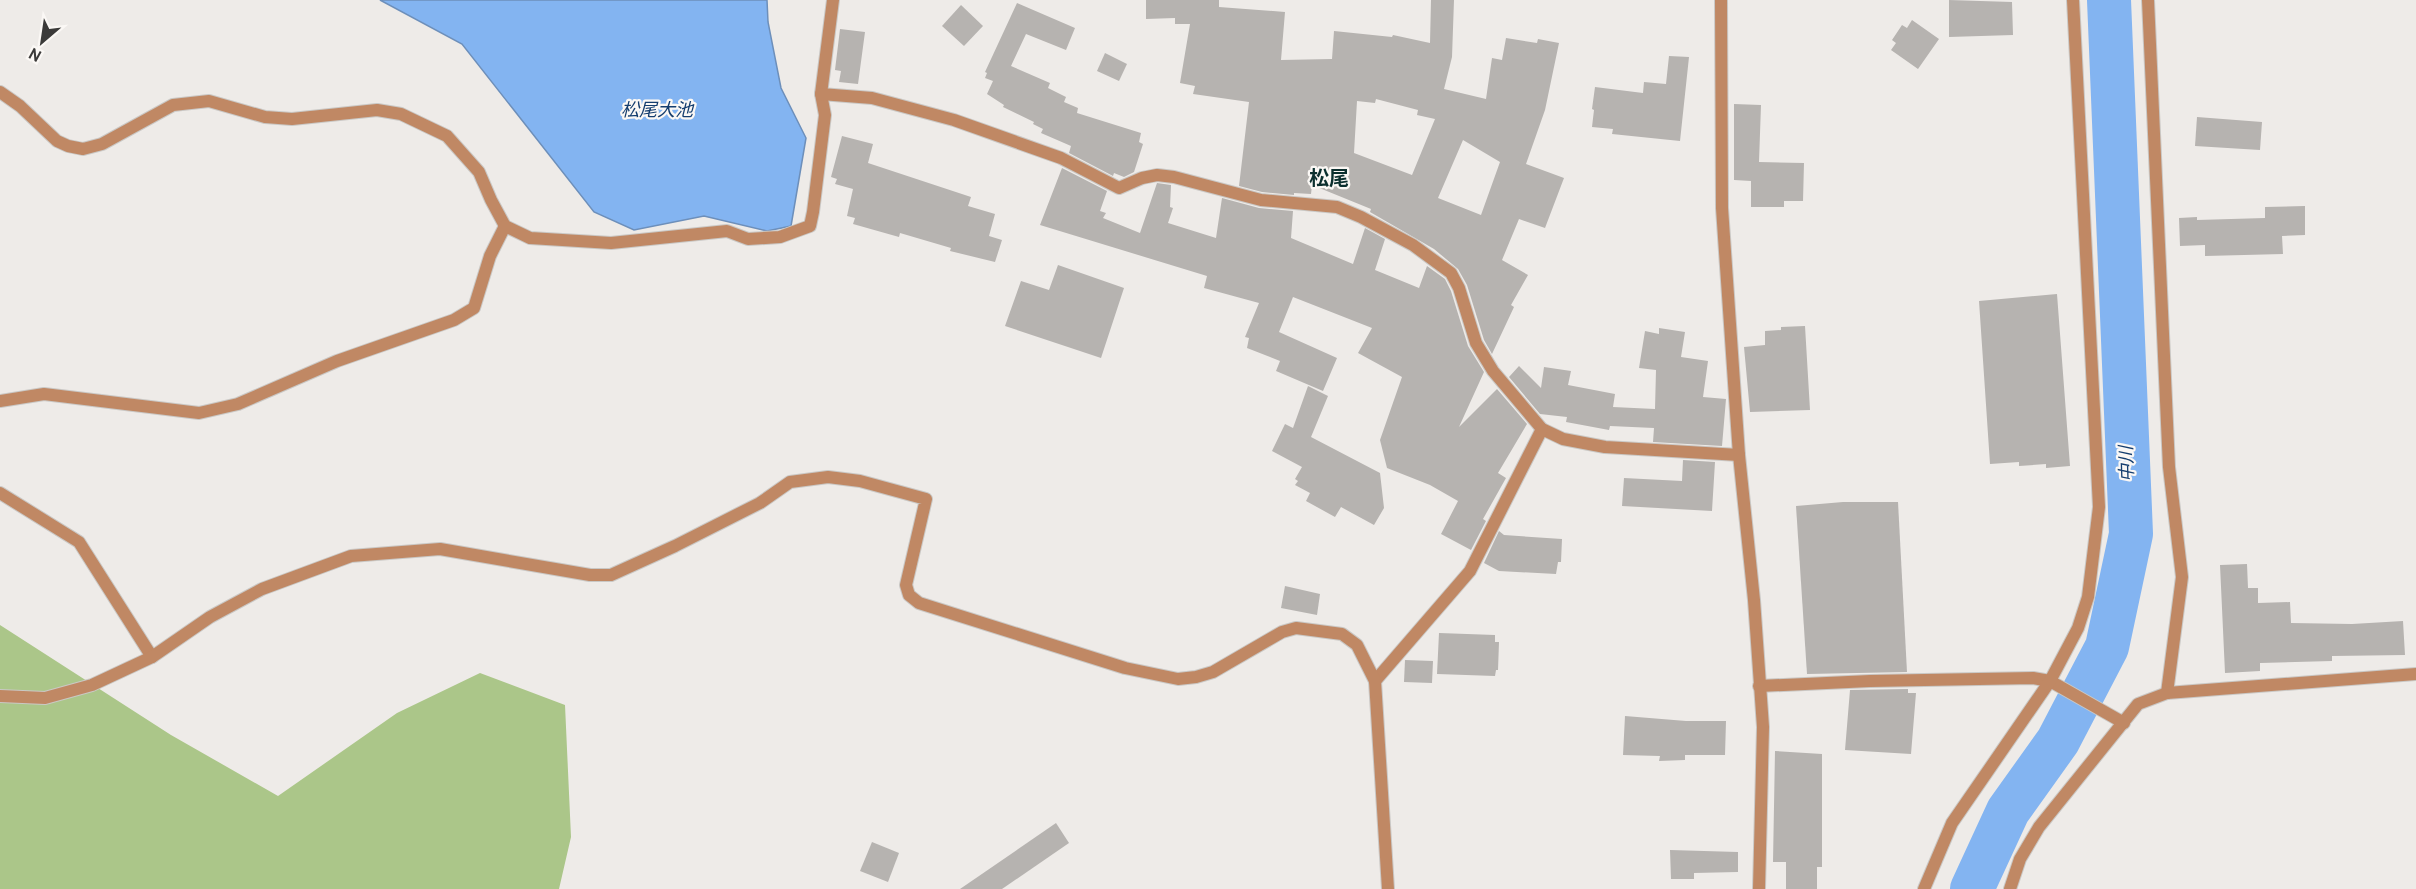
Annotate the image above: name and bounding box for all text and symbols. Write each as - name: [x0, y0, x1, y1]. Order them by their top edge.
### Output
- north arrow: [12, 12, 72, 72]
- text: N: [26, 42, 46, 65]
- water label: 松尾大池: [621, 100, 695, 123]
- district label: 松尾: [1309, 167, 1349, 193]
- water label: 中川: [2116, 444, 2140, 482]

